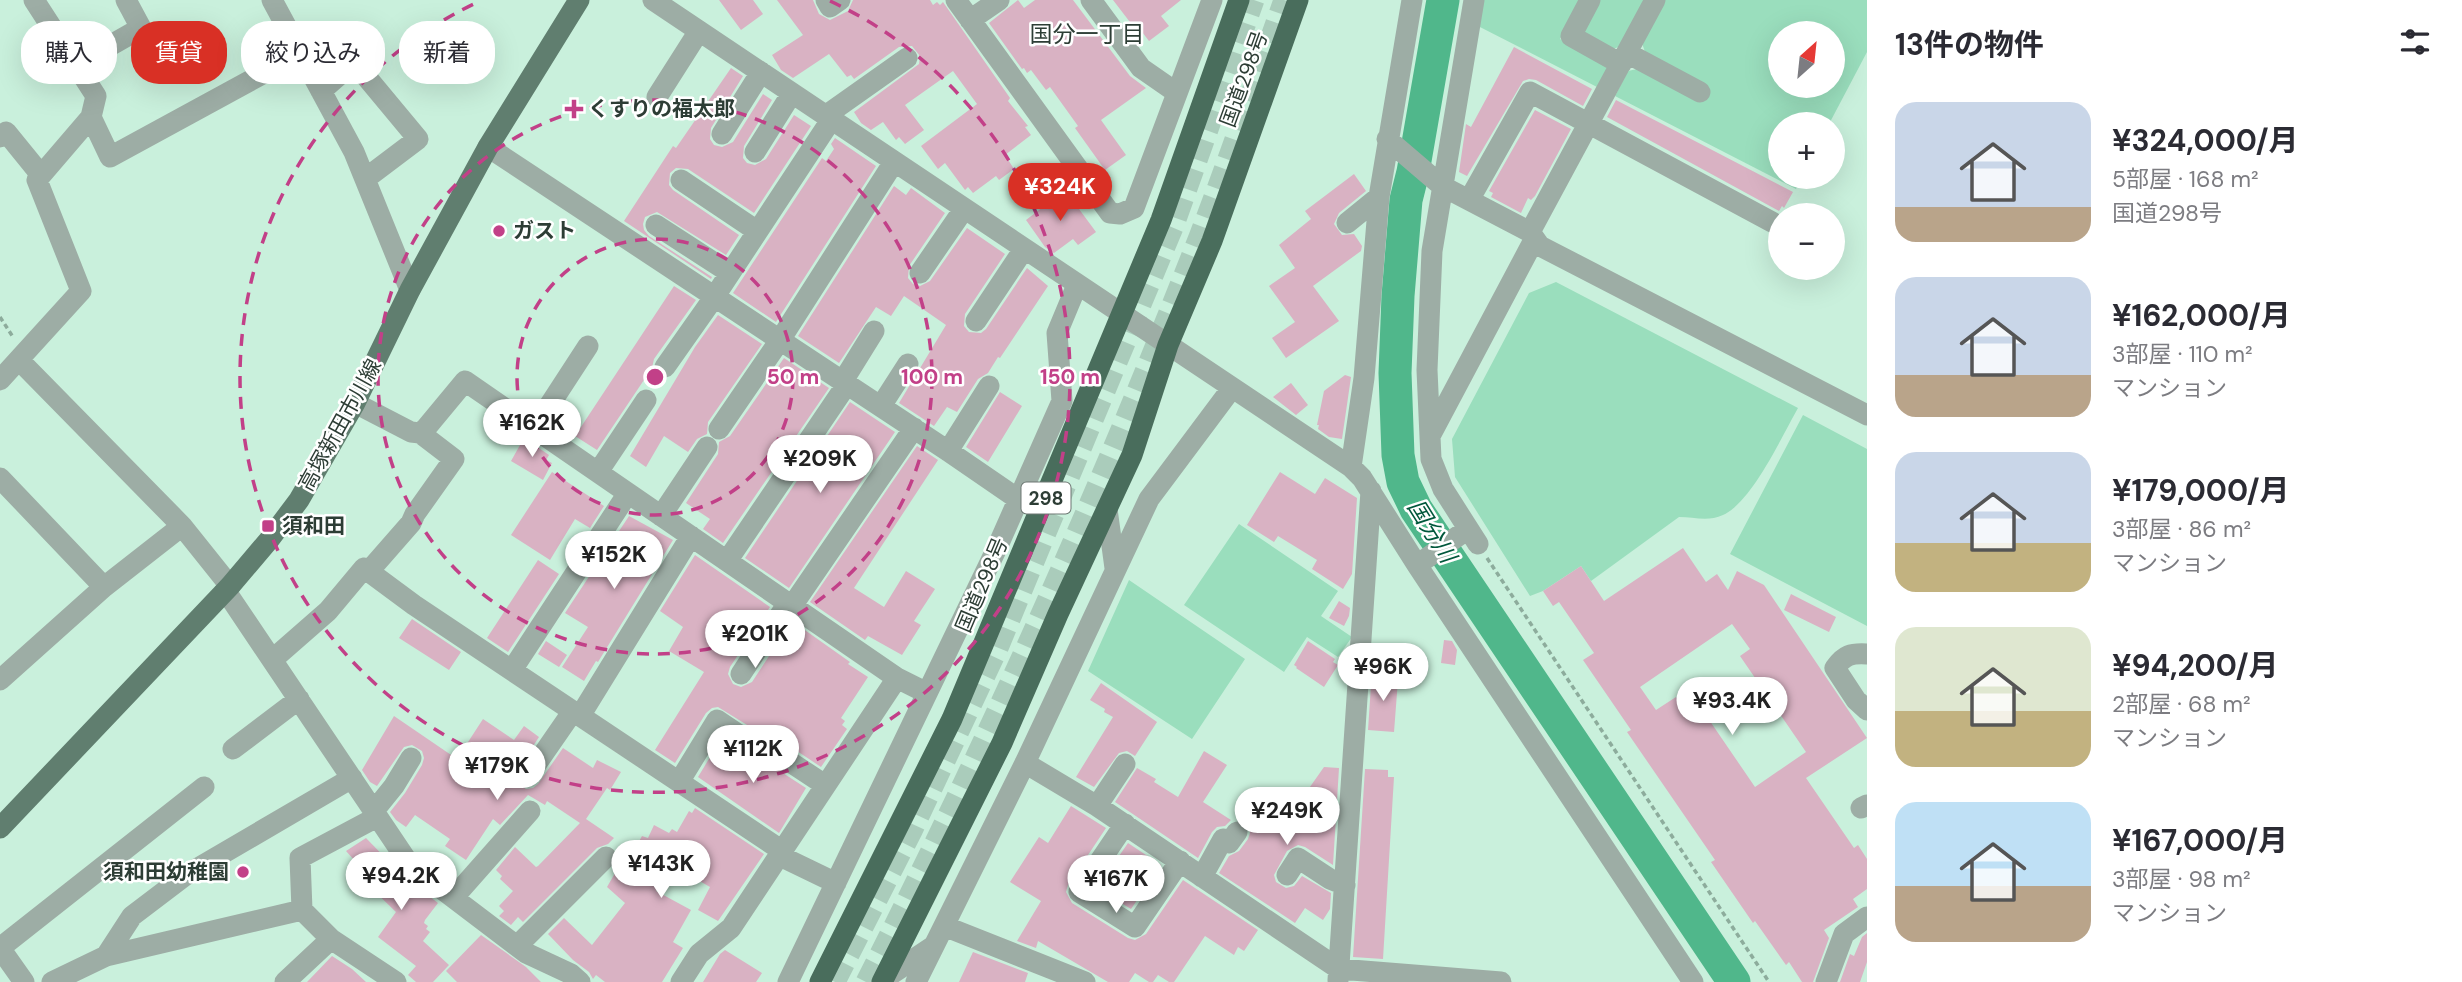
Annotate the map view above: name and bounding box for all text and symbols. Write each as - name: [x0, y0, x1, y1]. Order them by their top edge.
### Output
- district label: 国分一丁目: [1030, 19, 1145, 49]
- chip: 購入: [21, 21, 117, 84]
- chip: 賃貸: [131, 21, 227, 84]
- chip: 絞り込み: [241, 21, 385, 84]
- chip: 新着: [399, 21, 495, 84]
- north arrow: [1768, 21, 1844, 98]
- map controls: [1768, 21, 1845, 280]
- icon: filters: [2396, 23, 2434, 61]
- text: 13件の物件: [1895, 25, 2044, 64]
- street label: 国道298号: [1214, 27, 1274, 131]
- place label: くすりの福太郎: [588, 95, 735, 123]
- marker: くすりの福太郎: [566, 101, 582, 117]
- button: +: [1768, 112, 1845, 189]
- text: ¥324,000/月: [2112, 121, 2299, 160]
- icon: home: [1951, 130, 2035, 214]
- pin: ¥324K: [1011, 164, 1109, 223]
- text: 5部屋 · 168 m²: [2112, 164, 2259, 194]
- text: ¥324K: [1024, 171, 1096, 201]
- text: 国道298号: [2112, 198, 2222, 228]
- button: −: [1768, 203, 1845, 280]
- place label: ガスト: [513, 217, 576, 245]
- marker: ガスト: [491, 223, 507, 239]
- text: ¥162,000/月: [2112, 296, 2291, 335]
- icon: home: [1951, 305, 2035, 389]
- text: 3部屋 · 110 m²: [2112, 339, 2253, 369]
- street label: 高塚新田市川線: [292, 354, 388, 496]
- text: 50 m: [767, 363, 819, 391]
- text: 100 m: [901, 363, 963, 391]
- text: 150 m: [1040, 363, 1100, 391]
- centre of rings: [643, 365, 667, 389]
- text: マンション: [2112, 373, 2227, 403]
- pin: ¥162K: [483, 400, 581, 459]
- text: ¥162K: [499, 407, 565, 437]
- pin: ¥209K: [771, 435, 869, 495]
- text: ¥209K: [783, 443, 857, 473]
- text: ¥179,000/月: [2112, 471, 2290, 510]
- icon: home: [1951, 480, 2035, 564]
- road number: 298: [1021, 482, 1070, 513]
- water label: 国分川: [1401, 494, 1465, 571]
- place label: 須和田: [282, 512, 345, 540]
- text: 3部屋 · 86 m²: [2112, 514, 2251, 544]
- marker: 須和田: [260, 518, 276, 534]
- pin: ¥152K: [565, 532, 663, 591]
- street label: 国道298号: [949, 533, 1015, 637]
- text: ¥152K: [581, 539, 647, 569]
- text: マンション: [2112, 548, 2227, 578]
- pin: ¥201K: [706, 610, 804, 670]
- text: ¥201K: [721, 618, 789, 648]
- pin: ¥96K: [1342, 644, 1424, 703]
- text: ¥94,200/月: [2112, 646, 2278, 685]
- text: ¥96K: [1353, 651, 1413, 681]
- icon: home: [1951, 655, 2035, 739]
- pin: ¥93.4K: [1675, 678, 1789, 737]
- text: ¥93.4K: [1692, 685, 1772, 715]
- text: 2部屋 · 68 m²: [2112, 689, 2251, 719]
- text: マンション: [2112, 723, 2227, 753]
- pin: ¥112K: [704, 726, 802, 785]
- text: ¥112K: [723, 733, 783, 763]
- pin: ¥179K: [448, 742, 546, 802]
- text: ¥179K: [464, 750, 530, 780]
- pin: ¥249K: [1238, 788, 1336, 847]
- text: ¥249K: [1251, 795, 1323, 825]
- text: ¥167,000/月: [2112, 821, 2288, 860]
- icon: home: [1951, 830, 2035, 914]
- pin: ¥143K: [612, 841, 710, 900]
- text: ¥143K: [627, 848, 695, 878]
- pin: ¥94.2K: [344, 852, 458, 912]
- pin: ¥167K: [1067, 856, 1165, 915]
- place label: 須和田幼稚園: [103, 858, 229, 886]
- text: ¥94.2K: [362, 860, 440, 890]
- text: ¥167K: [1083, 863, 1149, 893]
- marker: 須和田幼稚園: [235, 864, 251, 880]
- text: 3部屋 · 98 m²: [2112, 864, 2251, 894]
- text: マンション: [2112, 898, 2227, 928]

